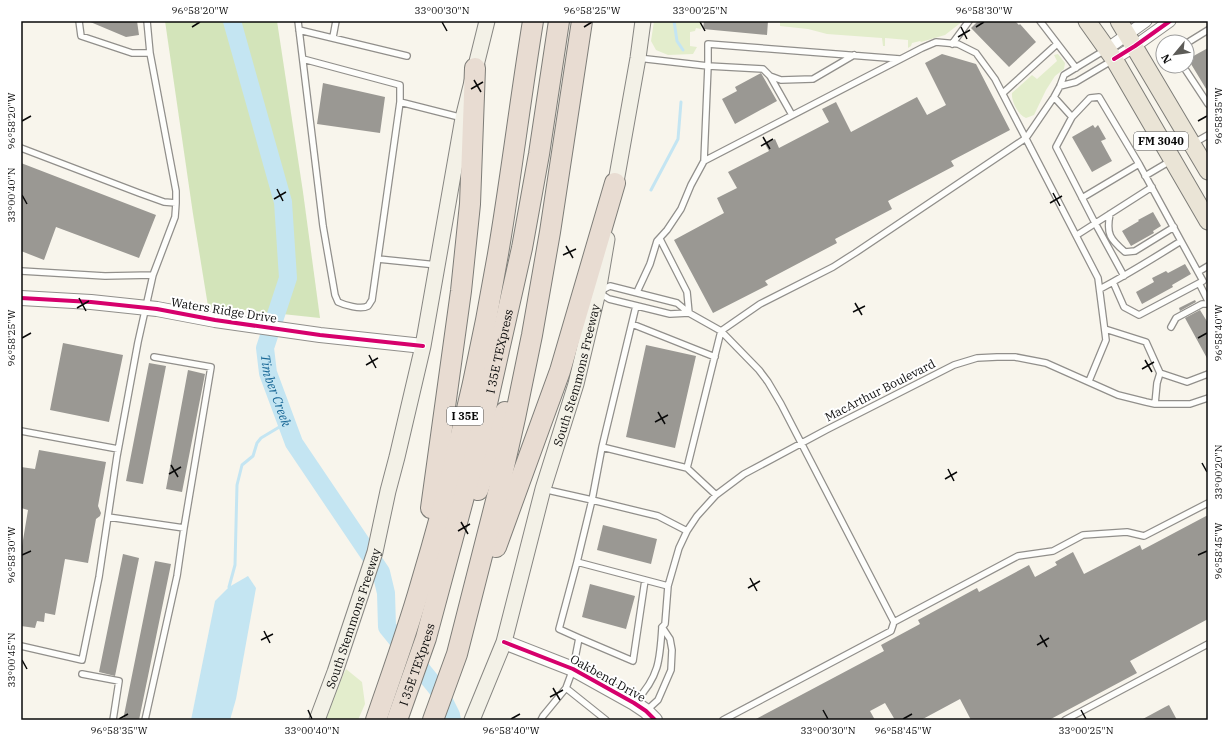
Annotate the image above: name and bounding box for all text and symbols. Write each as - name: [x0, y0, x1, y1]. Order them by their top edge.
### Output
- text: 96°58'20"W: [171, 4, 229, 17]
- text: 33°00'30"N: [415, 4, 470, 17]
- text: 96°58'25"W: [563, 4, 621, 17]
- text: 33°00'25"N: [673, 4, 728, 17]
- text: 96°58'30"W: [955, 4, 1013, 17]
- north arrow: [1155, 34, 1195, 74]
- text: N: [1158, 51, 1174, 66]
- text: 96°58'35"W: [1212, 87, 1225, 145]
- text: 96°58'20"W: [5, 92, 18, 150]
- road number: FM 3040: [1134, 132, 1188, 150]
- text: 33°00'40"N: [5, 167, 18, 223]
- street label: Waters Ridge Drive: [170, 294, 278, 326]
- street label: South Stemmons Freeway: [549, 302, 603, 448]
- text: 96°58'40"W: [1212, 304, 1225, 362]
- street label: I 35E TEXpress: [482, 307, 516, 395]
- text: 96°58'25"W: [5, 309, 18, 367]
- water label: Timber Creek: [257, 353, 296, 429]
- street label: MacArthur Boulevard: [822, 356, 938, 424]
- road number: I 35E: [447, 407, 483, 425]
- text: 33°00'20"N: [1212, 444, 1225, 500]
- text: 96°58'45"W: [1212, 522, 1225, 580]
- text: 96°58'30"W: [5, 526, 18, 584]
- street label: South Stemmons Freeway: [322, 546, 383, 690]
- street label: I 35E TEXpress: [395, 621, 437, 708]
- text: 33°00'45"N: [5, 632, 18, 688]
- street label: Oakbend Drive: [568, 651, 648, 705]
- text: 96°58'35"W: [90, 724, 148, 737]
- text: 33°00'40"N: [285, 724, 340, 737]
- text: 96°58'40"W: [482, 724, 540, 737]
- text: 33°00'30"N: [801, 724, 856, 737]
- text: 96°58'45"W: [874, 724, 932, 737]
- text: 33°00'25"N: [1059, 724, 1114, 737]

